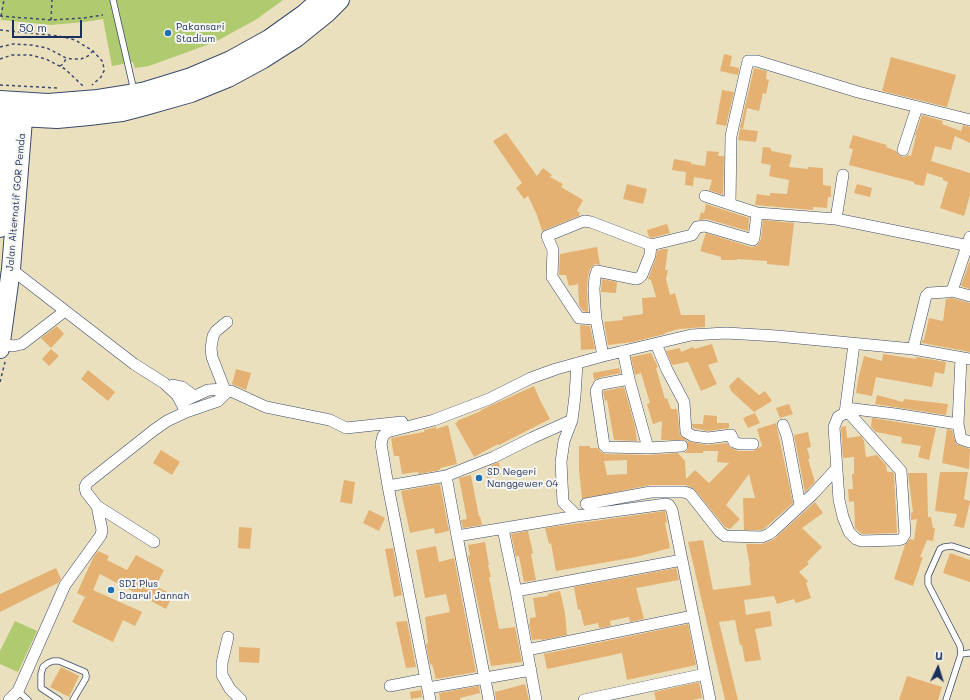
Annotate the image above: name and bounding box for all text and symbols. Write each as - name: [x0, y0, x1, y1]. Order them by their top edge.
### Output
- scale bar: [14, 12, 84, 38]
- text: 50 m: [19, 19, 47, 35]
- place label: Pakansari Stadium: [176, 21, 225, 44]
- marker: Pakansari Stadium: [163, 28, 173, 38]
- street label: Jalan Alternatif GOR Pemda: [4, 133, 28, 271]
- place label: SD Negeri Nanggewer 04: [487, 466, 558, 490]
- marker: SD Negeri Nanggewer 04: [474, 473, 484, 483]
- place label: SDI Plus Daarul Jannah: [119, 578, 189, 602]
- marker: SDI Plus Daarul Jannah: [106, 585, 116, 595]
- north arrow: [918, 648, 958, 688]
- text: U: [934, 648, 943, 663]

